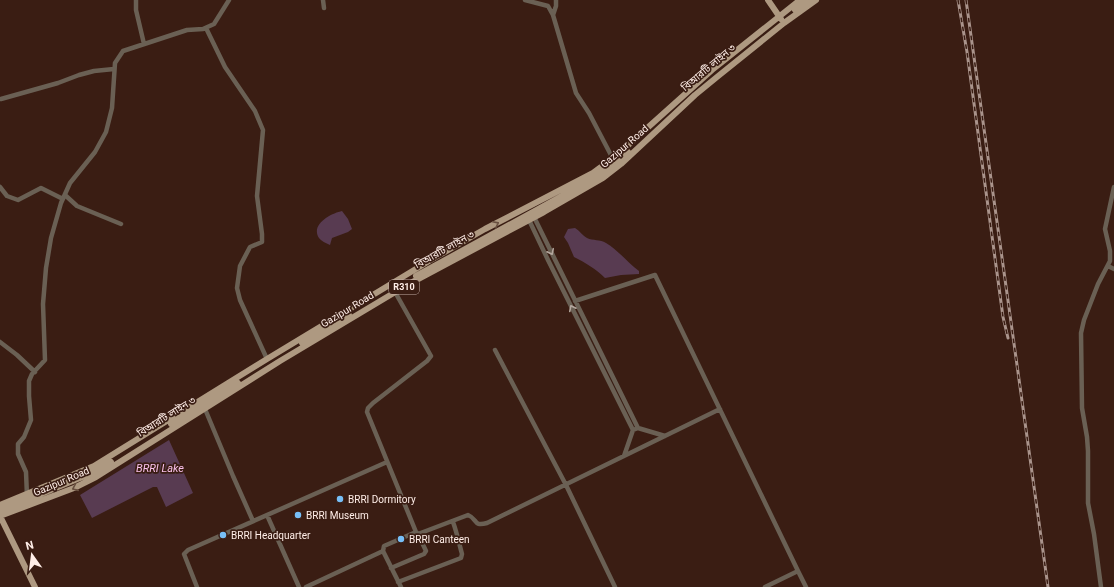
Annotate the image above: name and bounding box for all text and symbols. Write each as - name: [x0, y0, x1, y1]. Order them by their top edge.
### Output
- street label: বিআরটি লাইন ৩: [679, 42, 737, 94]
- street label: Gazipur Road: [598, 123, 650, 170]
- one-way arrow: [491, 221, 499, 229]
- street label: বিআরটি লাইন ৩: [412, 228, 476, 271]
- one-way arrow: [546, 248, 554, 256]
- road number: R310: [389, 280, 419, 294]
- street label: Gazipur Road: [319, 289, 376, 329]
- one-way arrow: [569, 304, 576, 312]
- street label: বিআরটি লাইন ৩: [134, 394, 197, 439]
- water label: BRRI Lake: [136, 462, 184, 475]
- street label: Gazipur Road: [32, 465, 91, 498]
- one-way arrow: [71, 483, 79, 491]
- marker: BRRI Dormitory: [335, 494, 345, 504]
- place label: BRRI Dormitory: [348, 494, 416, 505]
- marker: BRRI Museum: [293, 510, 303, 520]
- place label: BRRI Museum: [306, 510, 369, 521]
- marker: BRRI Headquarter: [218, 530, 228, 540]
- place label: BRRI Headquarter: [231, 530, 311, 541]
- marker: BRRI Canteen: [396, 534, 406, 544]
- place label: BRRI Canteen: [409, 534, 470, 545]
- north arrow: [12, 535, 52, 575]
- text: N: [24, 538, 35, 553]

